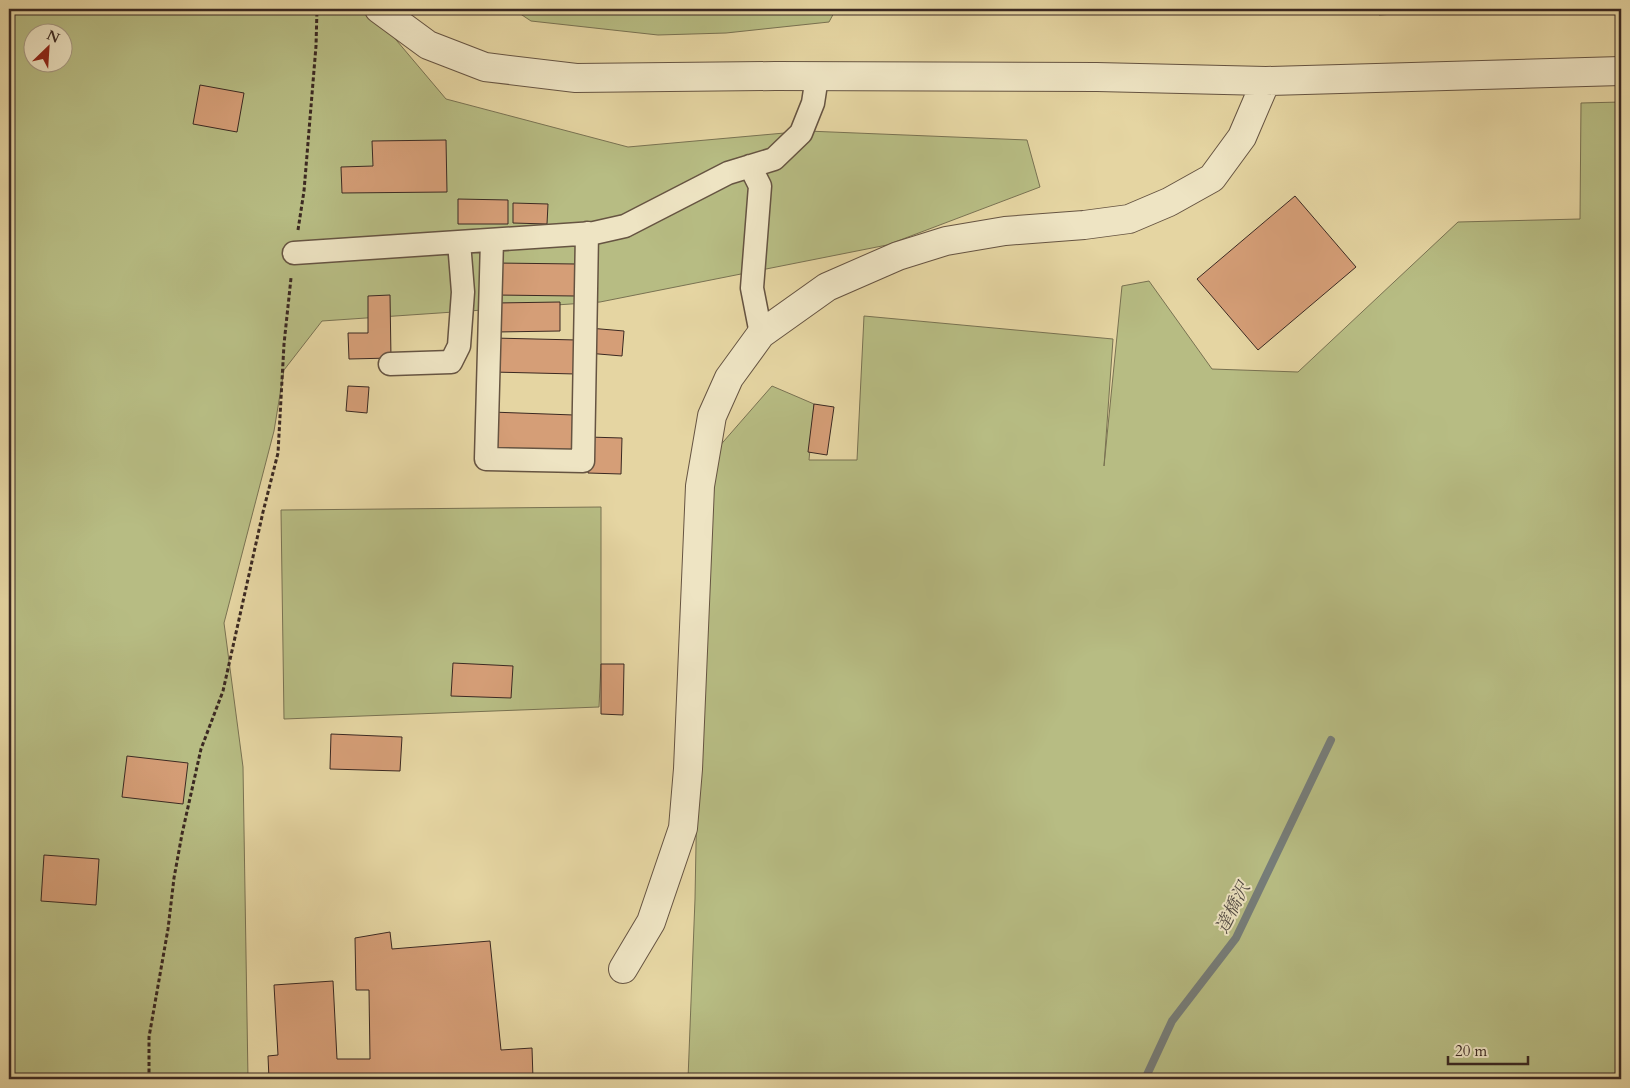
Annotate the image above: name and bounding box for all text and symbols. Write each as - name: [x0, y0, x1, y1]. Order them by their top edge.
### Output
- north arrow: [22, 22, 72, 72]
- text: N: [44, 25, 63, 48]
- water label: 達橋沢: [1210, 876, 1257, 938]
- scale bar: [1448, 1033, 1528, 1065]
- text: 20 m: [1455, 1041, 1487, 1061]

